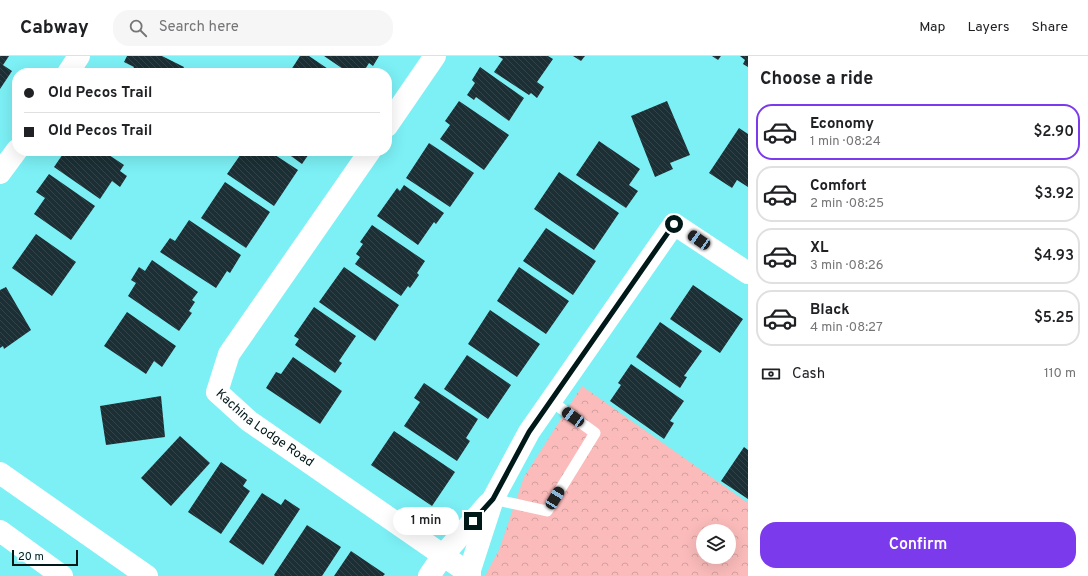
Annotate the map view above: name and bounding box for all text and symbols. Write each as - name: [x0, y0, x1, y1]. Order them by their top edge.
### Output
- search box: [113, 10, 393, 46]
- text: Cabway: [20, 16, 89, 40]
- icon: search: [127, 17, 149, 39]
- text: Search here: [159, 18, 239, 37]
- text: Map: [919, 19, 945, 36]
- text: Layers: [967, 19, 1009, 36]
- text: Share: [1031, 19, 1068, 36]
- text: Choose a ride: [760, 68, 873, 91]
- text: Old Pecos Trail: [48, 84, 152, 103]
- icon: car: [762, 114, 798, 150]
- text: Economy: [810, 115, 874, 134]
- text: Old Pecos Trail: [48, 122, 152, 141]
- text: $2.90: [1033, 123, 1074, 142]
- text: 1 min · 08:24: [810, 134, 881, 150]
- icon: car: [762, 176, 798, 212]
- text: Comfort: [810, 177, 867, 196]
- text: $3.92: [1034, 185, 1074, 204]
- text: 2 min · 08:25: [810, 196, 884, 212]
- route start: [665, 215, 683, 233]
- car: [686, 228, 712, 252]
- icon: car: [762, 238, 798, 274]
- text: XL: [810, 239, 828, 258]
- text: $4.93: [1034, 247, 1074, 266]
- text: 3 min · 08:26: [810, 258, 884, 274]
- icon: car: [762, 300, 798, 336]
- text: Black: [810, 301, 850, 320]
- text: $5.25: [1034, 309, 1074, 328]
- text: 4 min · 08:27: [810, 320, 883, 336]
- icon: cash: [760, 363, 782, 385]
- text: Cash: [792, 365, 825, 384]
- text: 110 m: [1044, 366, 1076, 382]
- street label: Kachina Lodge Road: [212, 386, 316, 471]
- car: [560, 405, 586, 429]
- car: [544, 485, 566, 511]
- callout: 1 min: [393, 507, 459, 535]
- route end: [464, 512, 482, 530]
- text: 1 min: [411, 513, 441, 529]
- button: Confirm: [760, 522, 1076, 568]
- map controls: [696, 524, 736, 564]
- button: layers: [696, 524, 736, 564]
- scale bar: [12, 548, 78, 567]
- text: 20 m: [18, 550, 44, 564]

